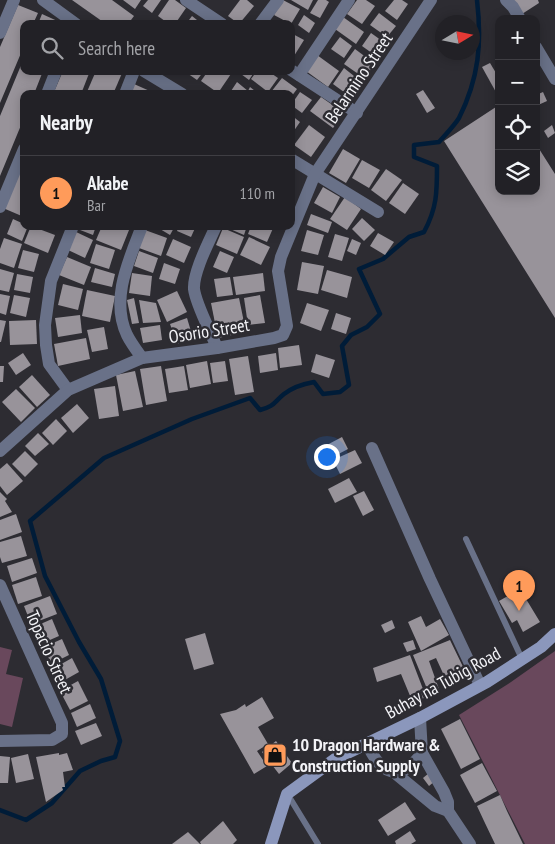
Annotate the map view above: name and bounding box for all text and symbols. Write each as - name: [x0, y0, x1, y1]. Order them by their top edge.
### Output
- north arrow: [435, 15, 480, 60]
- map controls: [495, 15, 540, 195]
- button: +: [495, 15, 540, 60]
- search box: [20, 20, 295, 75]
- street label: Belarmino Street: [320, 28, 397, 128]
- icon: search: [38, 34, 66, 62]
- text: Search here: [78, 36, 155, 60]
- button: −: [495, 60, 540, 105]
- button: locate: [495, 105, 540, 150]
- text: Nearby: [40, 109, 93, 136]
- button: layers: [495, 150, 540, 195]
- text: Akabe: [87, 171, 129, 195]
- text: 1: [52, 183, 60, 203]
- text: 110 m: [240, 183, 275, 203]
- text: Bar: [87, 195, 105, 215]
- street label: Osorio Street: [167, 313, 251, 348]
- your location: [314, 444, 340, 470]
- pin: 1: [503, 570, 535, 611]
- street label: Topacio Street: [21, 607, 78, 697]
- street label: Buhay na Tubig Road: [381, 641, 504, 724]
- place label: 10 Dragon Hardware & Construction Supply: [292, 733, 440, 777]
- shop icon: 10 Dragon Hardware & Construction Supply: [262, 742, 288, 768]

